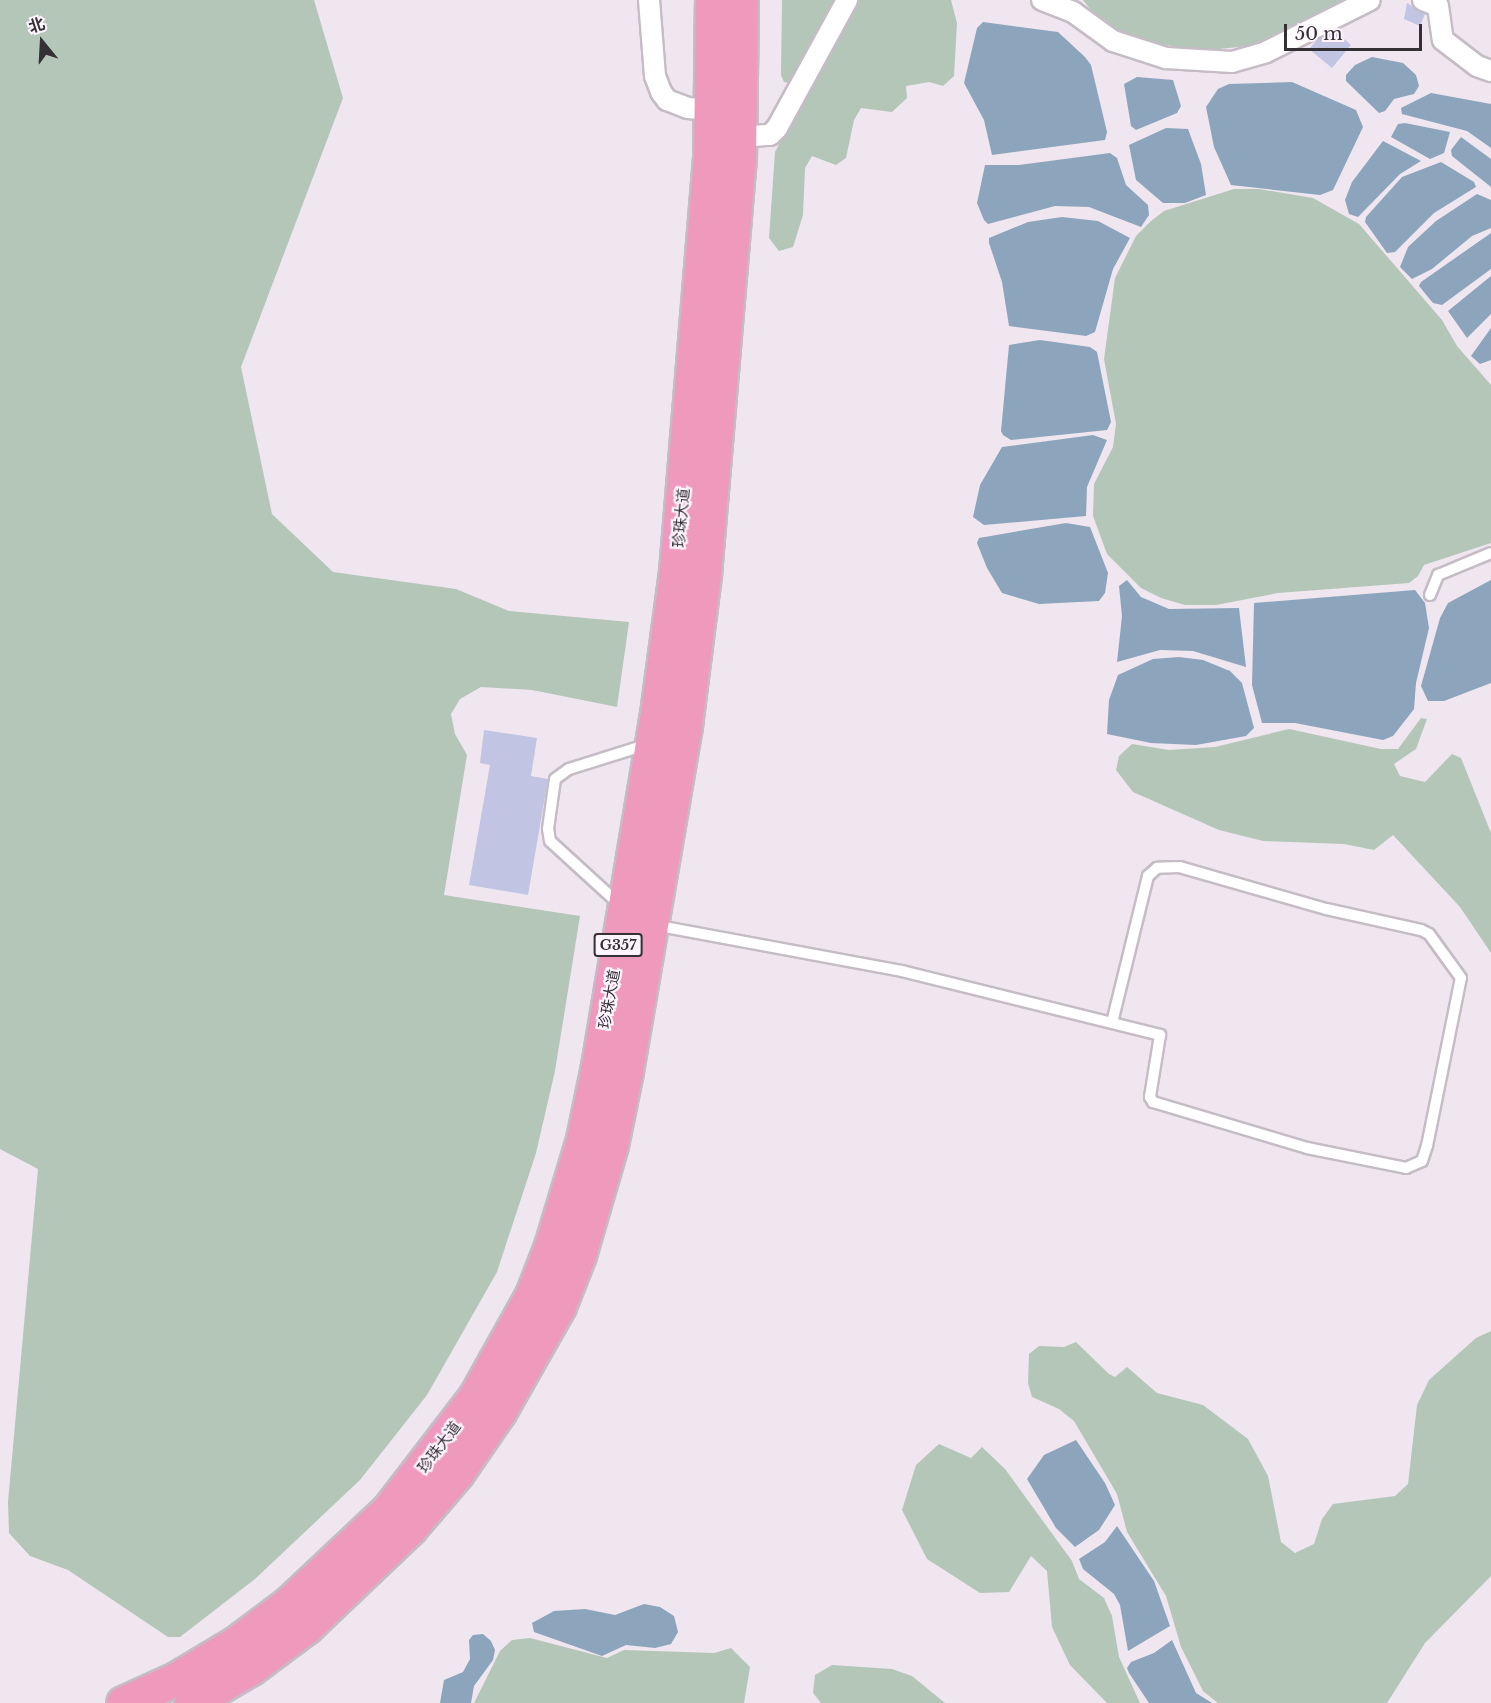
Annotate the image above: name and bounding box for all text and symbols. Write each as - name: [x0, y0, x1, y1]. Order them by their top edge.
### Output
- north arrow: [12, 12, 72, 72]
- scale bar: [1287, 12, 1425, 50]
- text: 北: [26, 13, 47, 37]
- text: 50 m: [1295, 23, 1343, 45]
- street label: 珍珠大道: [669, 487, 693, 549]
- road number: G357: [592, 934, 644, 956]
- street label: 珍珠大道: [595, 968, 623, 1030]
- street label: 珍珠大道: [414, 1418, 464, 1476]

